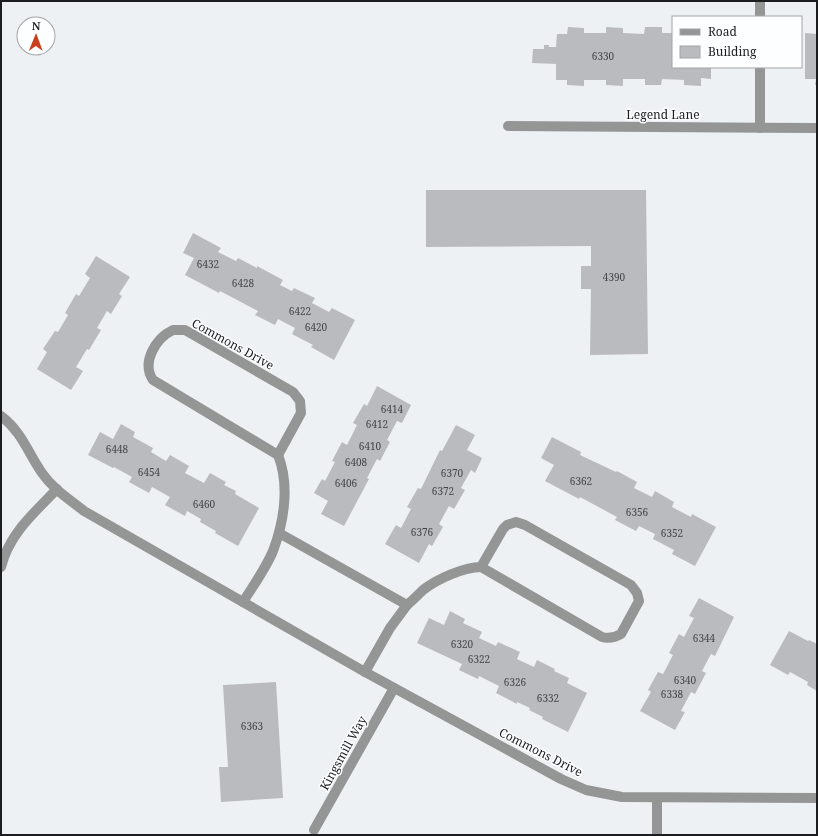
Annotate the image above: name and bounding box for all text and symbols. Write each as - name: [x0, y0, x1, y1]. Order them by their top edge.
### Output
- north arrow: [16, 16, 56, 56]
- legend: [672, 16, 802, 68]
- text: N: [32, 18, 41, 33]
- text: Road: [708, 23, 738, 40]
- text: Building: [708, 43, 757, 60]
- house number: 6330: [592, 49, 615, 63]
- street label: Legend Lane: [626, 106, 700, 123]
- house number: 6432: [197, 257, 219, 271]
- house number: 4390: [603, 270, 626, 284]
- house number: 6428: [232, 276, 255, 290]
- house number: 6422: [289, 304, 311, 318]
- street label: Commons Drive: [189, 314, 277, 374]
- house number: 6420: [305, 320, 328, 334]
- house number: 6414: [381, 402, 404, 416]
- house number: 6412: [366, 417, 388, 431]
- house number: 6410: [359, 439, 382, 453]
- house number: 6448: [106, 442, 129, 456]
- house number: 6408: [345, 455, 368, 469]
- house number: 6454: [138, 465, 161, 479]
- house number: 6370: [441, 466, 464, 480]
- house number: 6362: [570, 474, 592, 488]
- house number: 6406: [335, 476, 358, 490]
- house number: 6372: [432, 484, 454, 498]
- house number: 6460: [193, 497, 216, 511]
- house number: 6356: [626, 505, 649, 519]
- house number: 6376: [411, 525, 434, 539]
- house number: 6352: [661, 526, 683, 540]
- house number: 6344: [693, 631, 716, 645]
- house number: 6320: [451, 637, 474, 651]
- house number: 6322: [468, 652, 490, 666]
- house number: 6340: [674, 673, 697, 687]
- house number: 6326: [504, 675, 527, 689]
- house number: 6338: [661, 687, 684, 701]
- house number: 6332: [537, 691, 559, 705]
- street label: Kingsmill Way: [316, 713, 371, 793]
- house number: 6363: [241, 719, 264, 733]
- street label: Commons Drive: [496, 724, 586, 780]

